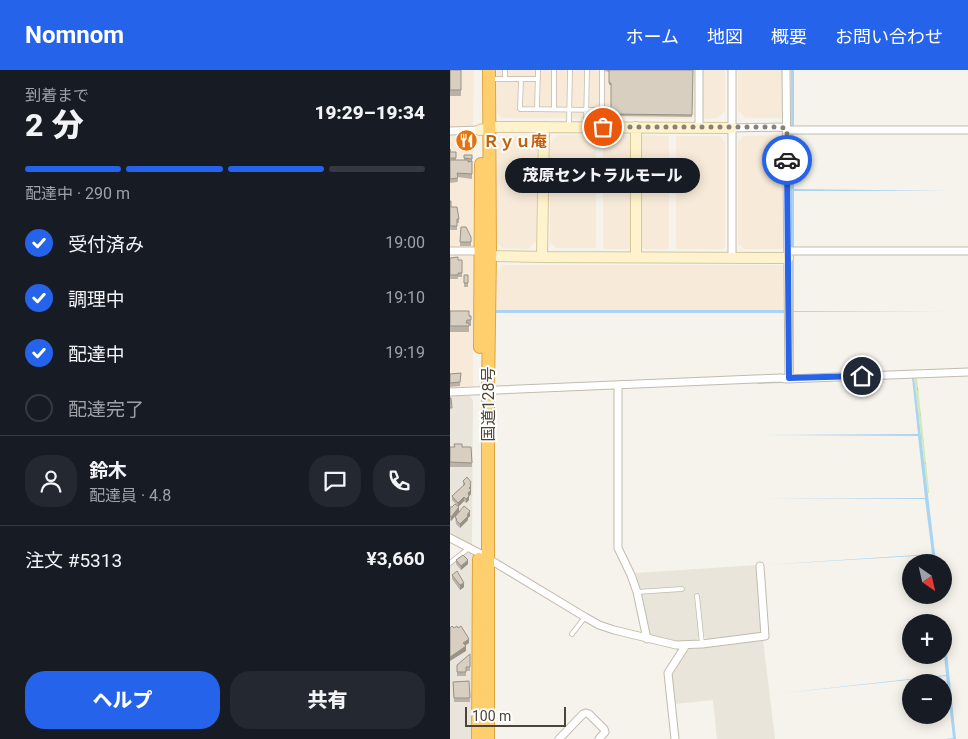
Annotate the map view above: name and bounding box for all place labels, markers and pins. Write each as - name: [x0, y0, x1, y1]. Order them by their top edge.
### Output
- pin: [582, 106, 624, 148]
- restaurant icon: Ｒｙｕ庵: [455, 129, 479, 153]
- place label: Ｒｙｕ庵: [483, 132, 547, 151]
- callout: 茂原セントラルモール: [506, 157, 700, 192]
- pin: [841, 355, 883, 397]

